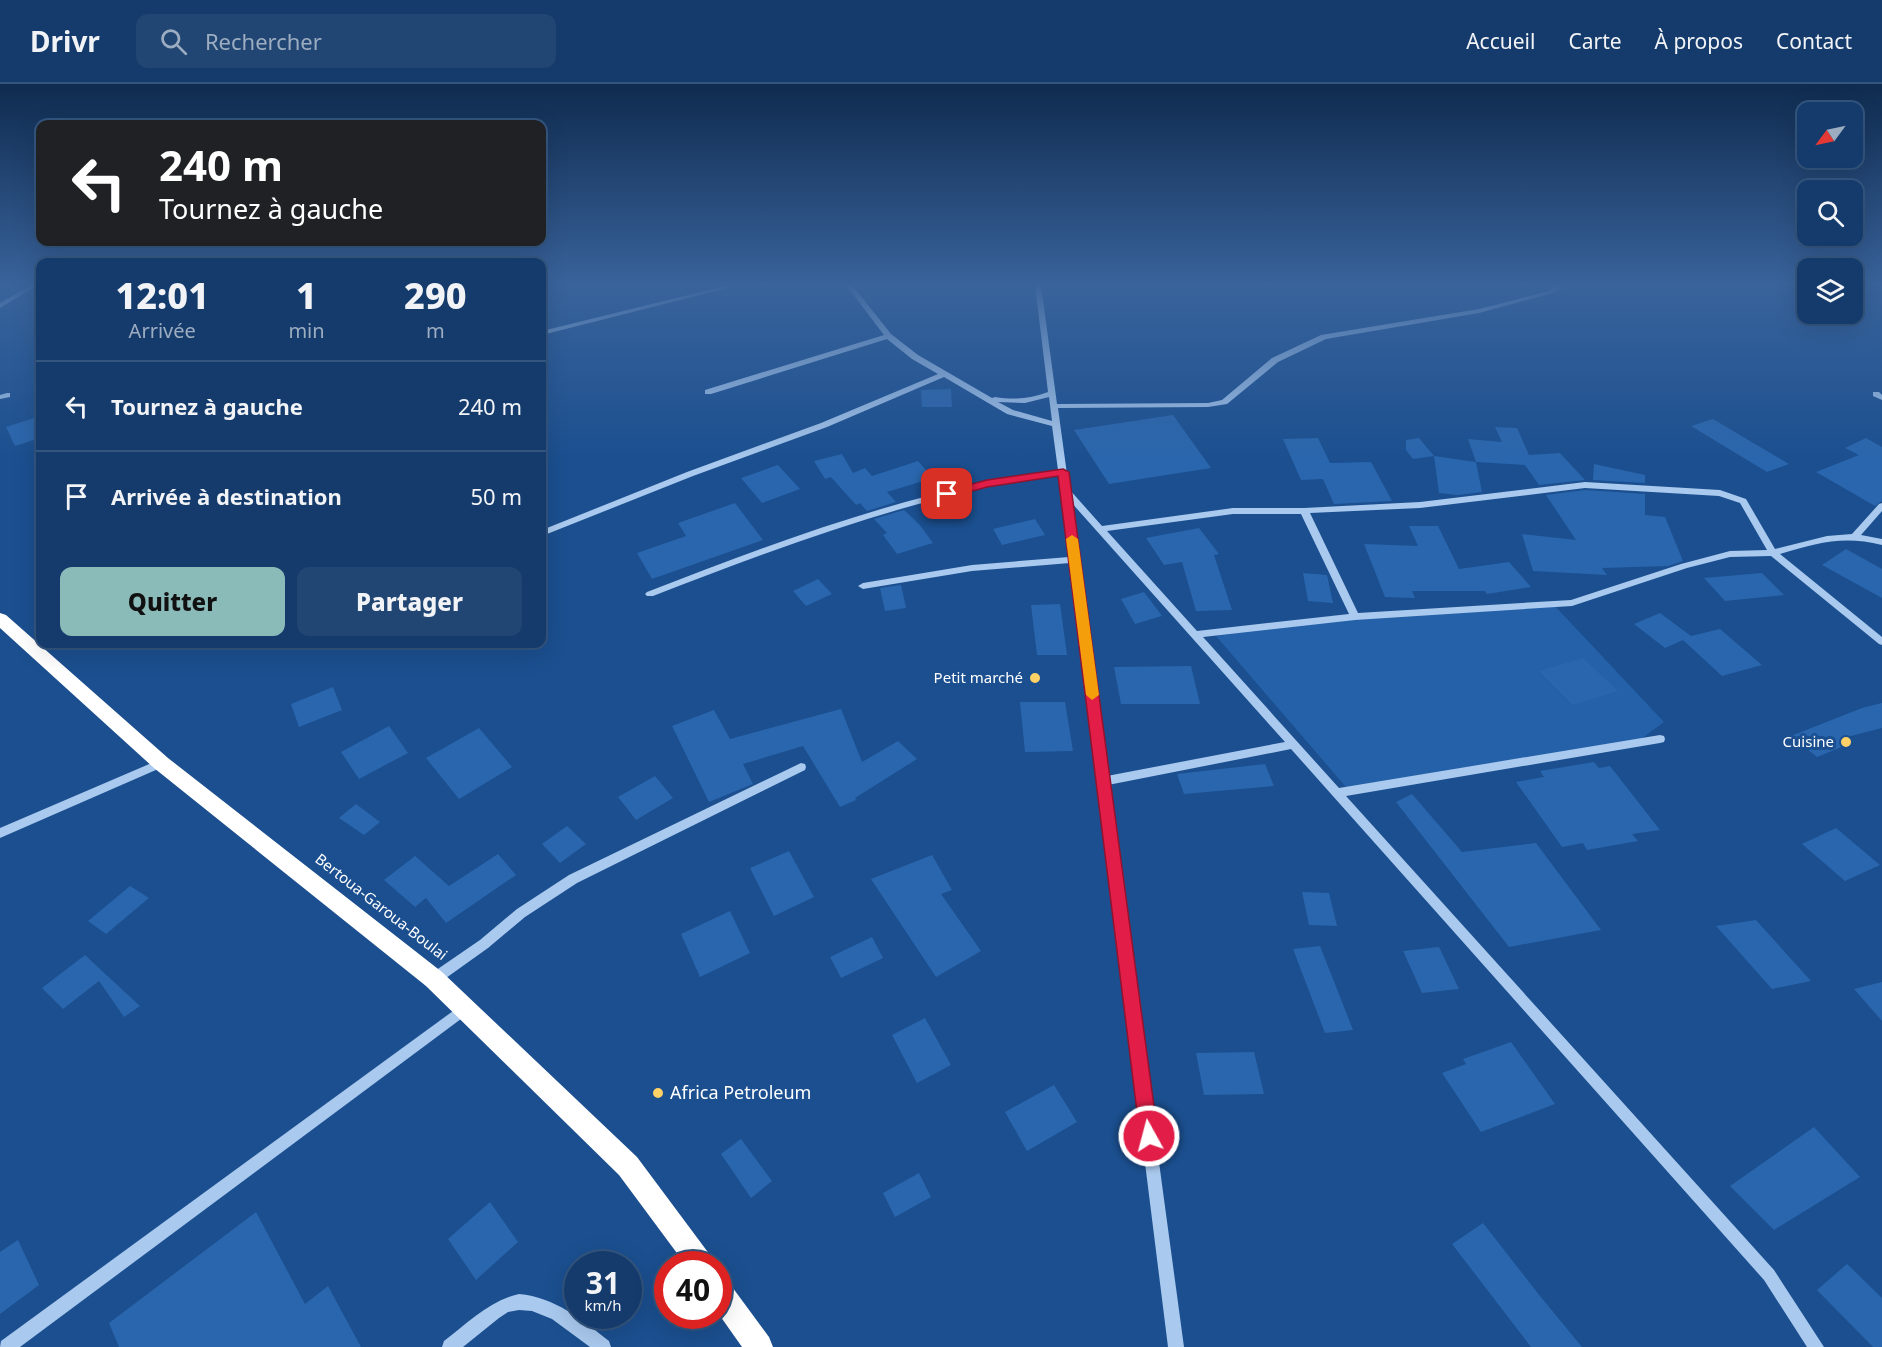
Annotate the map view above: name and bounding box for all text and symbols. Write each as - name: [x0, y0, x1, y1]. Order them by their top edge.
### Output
- search box: [136, 14, 556, 68]
- text: Drivr: [30, 22, 100, 60]
- icon: search: [157, 25, 190, 58]
- text: Rechercher: [205, 26, 322, 56]
- text: Accueil: [1466, 27, 1535, 55]
- text: Carte: [1568, 27, 1622, 55]
- text: À propos: [1655, 27, 1743, 55]
- text: Contact: [1776, 27, 1852, 55]
- north arrow: [1797, 102, 1863, 168]
- map controls: [1797, 102, 1863, 324]
- text: 240 m: [159, 136, 283, 193]
- icon: left: [60, 144, 138, 222]
- button: search: [1797, 180, 1863, 246]
- text: Tournez à gauche: [159, 190, 383, 227]
- button: layers: [1797, 258, 1863, 324]
- text: 12:01: [115, 271, 209, 320]
- text: 1: [296, 271, 317, 320]
- text: 290: [404, 271, 467, 320]
- text: Arrivée: [129, 317, 196, 344]
- text: min: [288, 317, 325, 344]
- text: m: [426, 317, 445, 344]
- icon: left: [60, 390, 93, 423]
- text: Tournez à gauche: [111, 391, 303, 421]
- text: 240 m: [458, 391, 522, 421]
- pin: [921, 468, 972, 519]
- icon: arrive: [930, 477, 963, 510]
- icon: arrive: [60, 480, 93, 513]
- text: Arrivée à destination: [111, 481, 342, 511]
- text: 50 m: [471, 481, 522, 511]
- button: Quitter: [60, 567, 285, 636]
- button: Partager: [297, 567, 522, 636]
- place label: Petit marché: [934, 667, 1023, 687]
- marker: Petit marché: [1028, 671, 1042, 685]
- place label: Cuisine: [1783, 731, 1834, 751]
- marker: Cuisine: [1839, 735, 1853, 749]
- street label: Bertoua-Garoua-Boulai: [311, 848, 452, 964]
- place label: Africa Petroleum: [670, 1080, 811, 1104]
- marker: Africa Petroleum: [651, 1086, 665, 1100]
- position arrow: [1117, 1104, 1181, 1168]
- speed limit sign: 40: [654, 1251, 732, 1329]
- text: 31: [586, 1262, 620, 1303]
- text: km/h: [585, 1295, 621, 1315]

